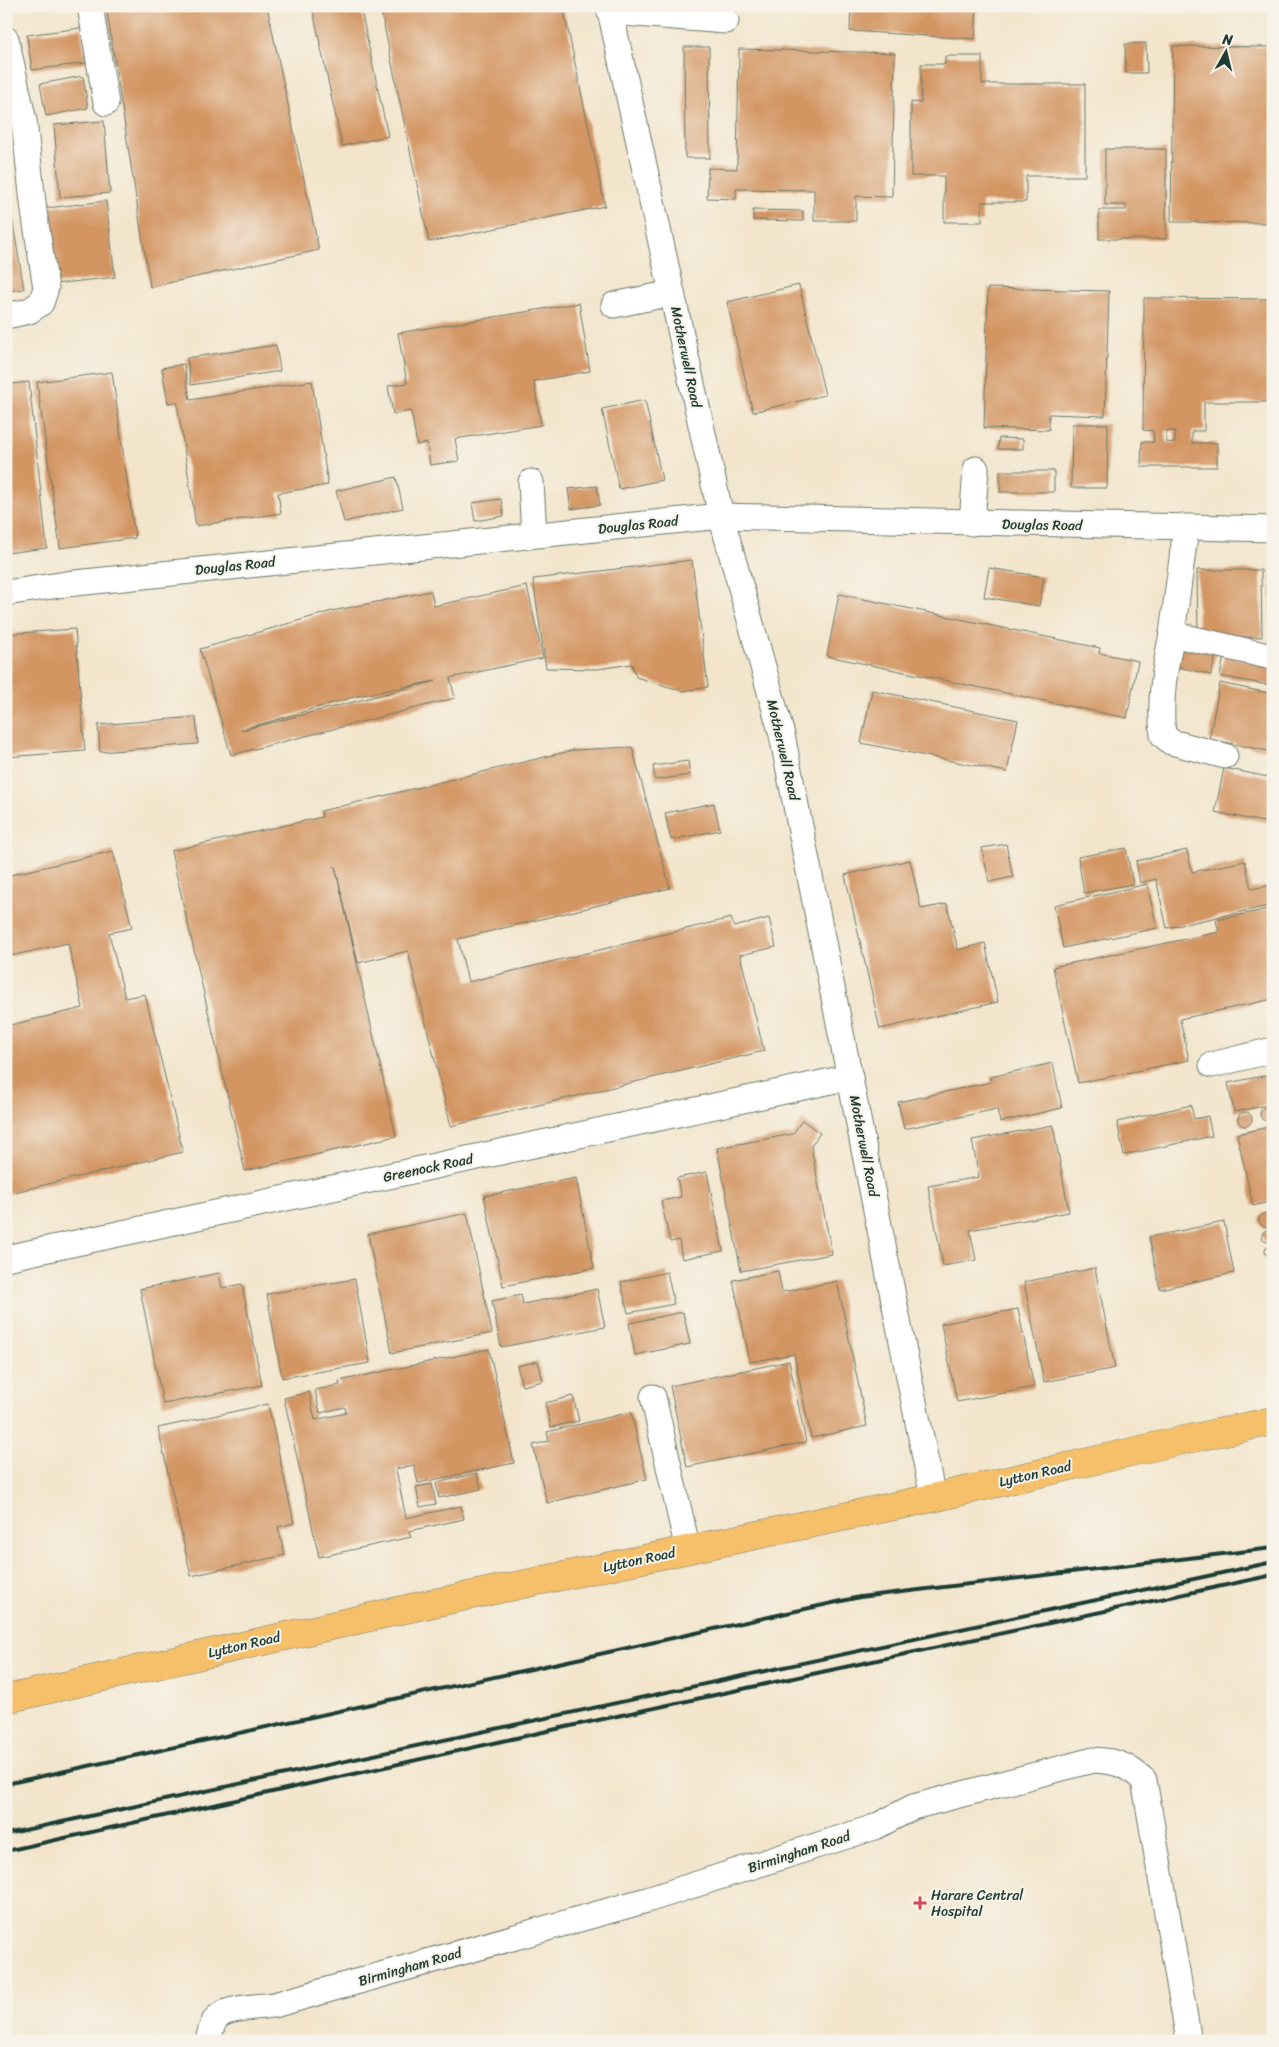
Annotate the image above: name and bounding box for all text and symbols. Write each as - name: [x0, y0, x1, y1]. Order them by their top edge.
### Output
- text: N: [1220, 26, 1235, 53]
- north arrow: [1202, 28, 1252, 78]
- street label: Motherwell Road: [663, 304, 709, 412]
- street label: Douglas Road: [597, 508, 681, 542]
- street label: Douglas Road: [1002, 512, 1084, 538]
- street label: Douglas Road: [194, 549, 278, 583]
- street label: Motherwell Road: [759, 697, 807, 805]
- street label: Motherwell Road: [842, 1093, 886, 1201]
- street label: Greenock Road: [381, 1146, 477, 1190]
- street label: Lytton Road: [996, 1453, 1075, 1494]
- street label: Lytton Road: [600, 1540, 679, 1580]
- street label: Lytton Road: [205, 1624, 284, 1665]
- street label: Birmingham Road: [744, 1823, 855, 1880]
- place label: Harare Central Hospital: [931, 1883, 1024, 1924]
- marker: Harare Central Hospital: [913, 1896, 927, 1910]
- street label: Birmingham Road: [355, 1940, 466, 1994]

